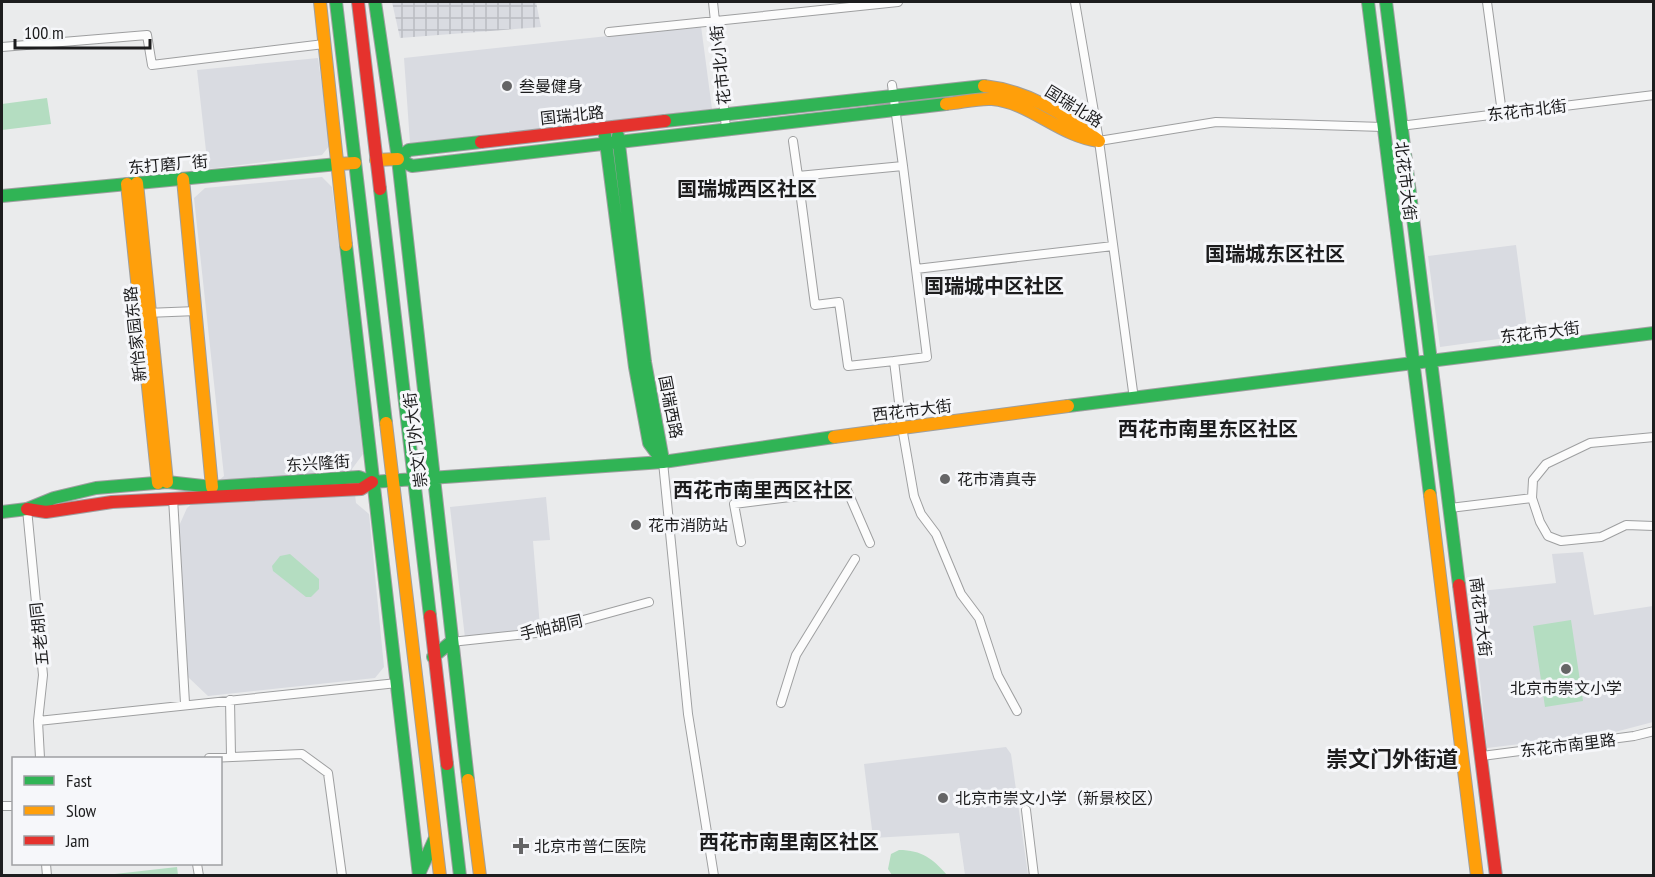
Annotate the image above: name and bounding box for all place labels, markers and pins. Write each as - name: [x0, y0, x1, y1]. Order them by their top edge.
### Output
- place label: 叁曼健身: [519, 76, 583, 96]
- marker: 叁曼健身: [500, 79, 514, 93]
- place label: 花市清真寺: [957, 469, 1037, 489]
- marker: 花市清真寺: [938, 472, 952, 486]
- place label: 花市消防站: [648, 515, 728, 535]
- marker: 花市消防站: [629, 518, 643, 532]
- marker: 北京市崇文小学: [1559, 662, 1573, 676]
- place label: 北京市崇文小学: [1510, 678, 1622, 698]
- place label: 北京市崇文小学（新景校区）: [955, 788, 1163, 808]
- marker: 北京市崇文小学（新景校区）: [936, 791, 950, 805]
- place label: 北京市普仁医院: [534, 836, 646, 856]
- marker: 北京市普仁医院: [512, 837, 530, 855]

